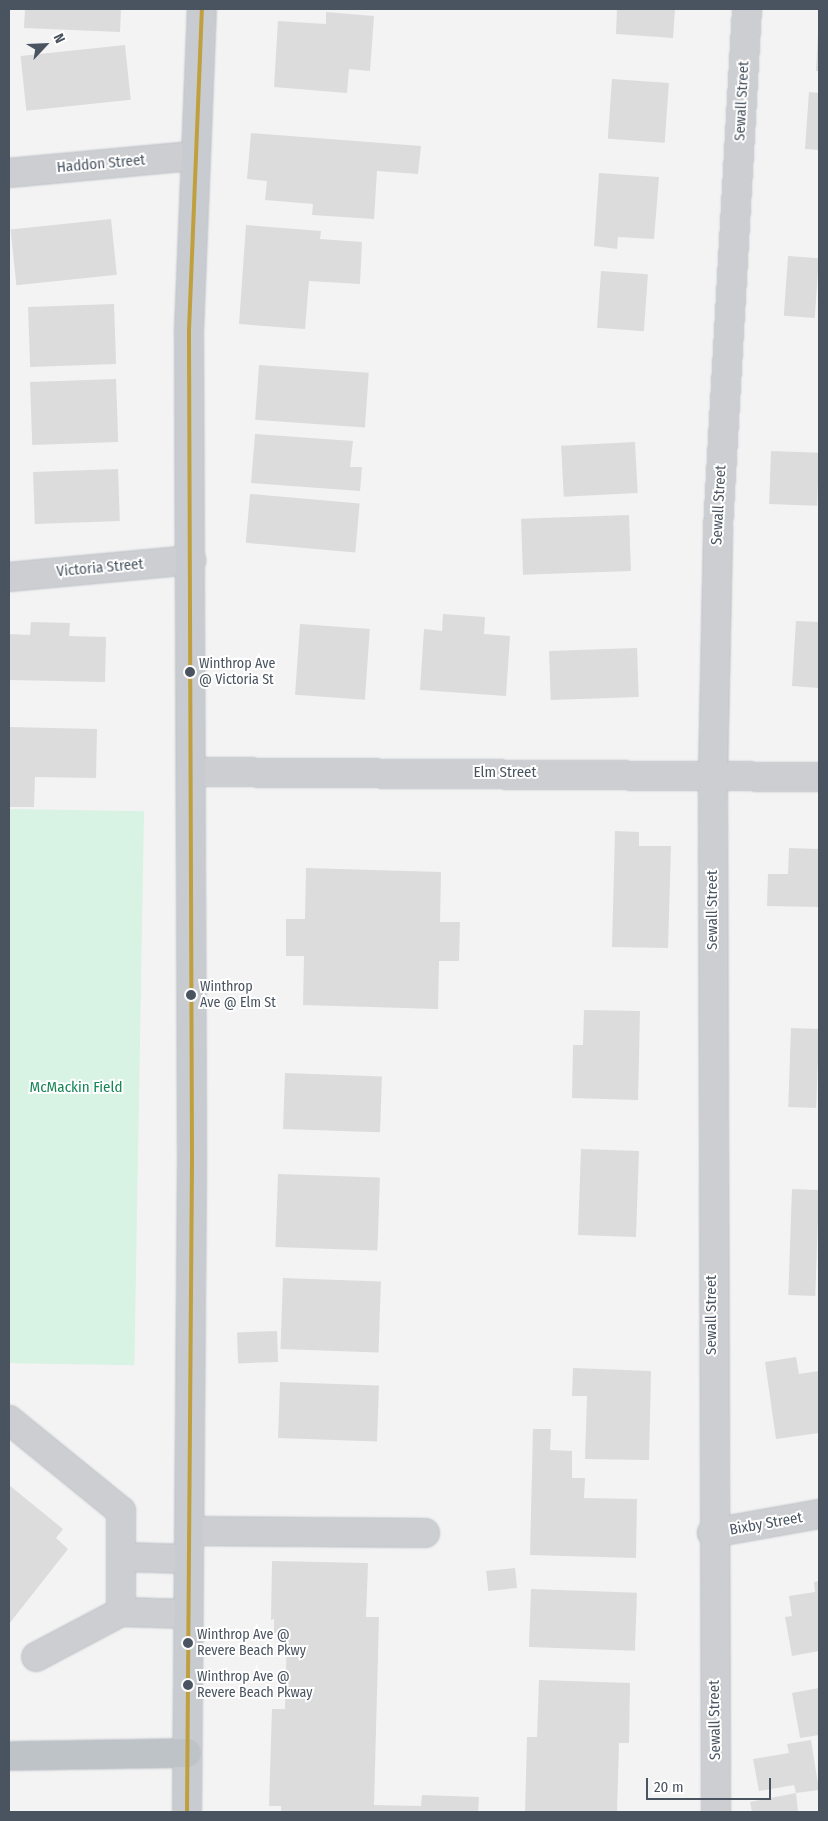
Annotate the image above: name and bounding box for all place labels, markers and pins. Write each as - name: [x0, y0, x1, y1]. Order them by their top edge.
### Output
- place label: Winthrop Ave @ Victoria St: [199, 656, 275, 689]
- marker: Winthrop Ave @ Victoria St: [185, 667, 195, 677]
- place label: Winthrop Ave @ Elm St: [200, 979, 276, 1012]
- marker: Winthrop Ave @ Elm St: [186, 990, 196, 1000]
- place label: Winthrop Ave @ Revere Beach Pkwy: [197, 1627, 306, 1660]
- marker: Winthrop Ave @ Revere Beach Pkwy: [183, 1638, 193, 1648]
- place label: Winthrop Ave @ Revere Beach Pkway: [197, 1669, 312, 1701]
- marker: Winthrop Ave @ Revere Beach Pkway: [183, 1680, 193, 1690]

